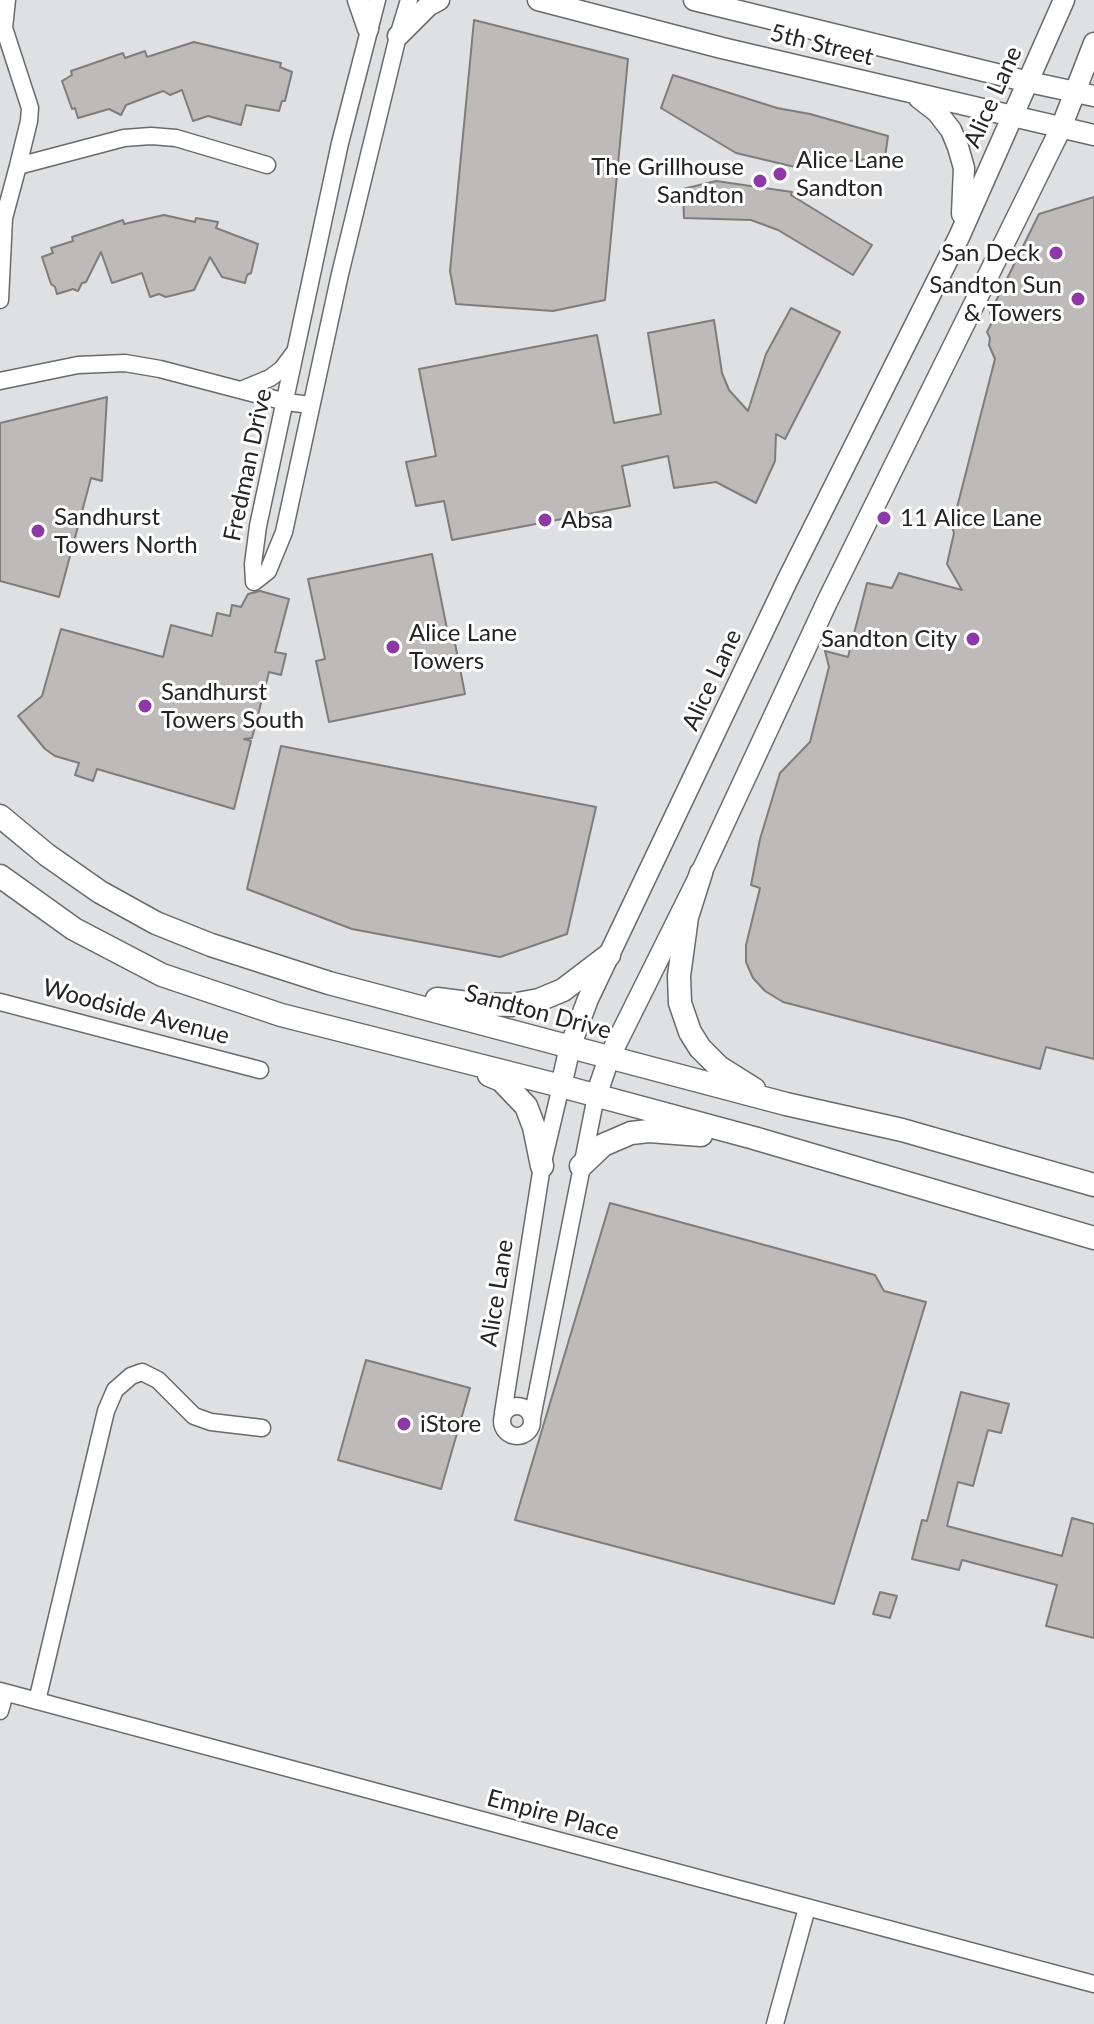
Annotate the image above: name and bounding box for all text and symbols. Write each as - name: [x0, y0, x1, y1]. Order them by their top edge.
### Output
- street label: 5th Street: [767, 18, 877, 72]
- street label: Alice Lane: [958, 42, 1028, 152]
- place label: Alice Lane Sandton: [796, 146, 904, 202]
- place label: The Grillhouse Sandton: [591, 153, 744, 209]
- marker: Alice Lane Sandton: [771, 165, 789, 183]
- marker: The Grillhouse Sandton: [751, 172, 769, 190]
- place label: San Deck: [941, 239, 1040, 267]
- marker: San Deck: [1047, 244, 1065, 262]
- place label: Sandton Sun & Towers: [929, 271, 1062, 327]
- marker: Sandton Sun & Towers: [1069, 290, 1087, 308]
- street label: Fredman Drive: [218, 386, 278, 544]
- place label: Sandhurst Towers North: [54, 503, 198, 559]
- place label: 11 Alice Lane: [900, 504, 1042, 532]
- place label: Absa: [561, 506, 613, 534]
- marker: 11 Alice Lane: [875, 509, 893, 527]
- marker: Absa: [536, 511, 554, 529]
- marker: Sandhurst Towers North: [29, 522, 47, 540]
- place label: Alice Lane Towers: [409, 619, 517, 675]
- street label: Alice Lane: [676, 625, 748, 735]
- place label: Sandton City: [821, 625, 957, 653]
- marker: Sandton City: [964, 630, 982, 648]
- marker: Alice Lane Towers: [384, 638, 402, 656]
- place label: Sandhurst Towers South: [161, 678, 304, 734]
- marker: Sandhurst Towers South: [136, 697, 154, 715]
- street label: Woodside Avenue: [40, 973, 232, 1051]
- street label: Sandton Drive: [462, 979, 614, 1045]
- street label: Alice Lane: [474, 1237, 520, 1349]
- place label: iStore: [420, 1410, 481, 1438]
- marker: iStore: [395, 1415, 413, 1433]
- street label: Empire Place: [484, 1784, 622, 1846]

